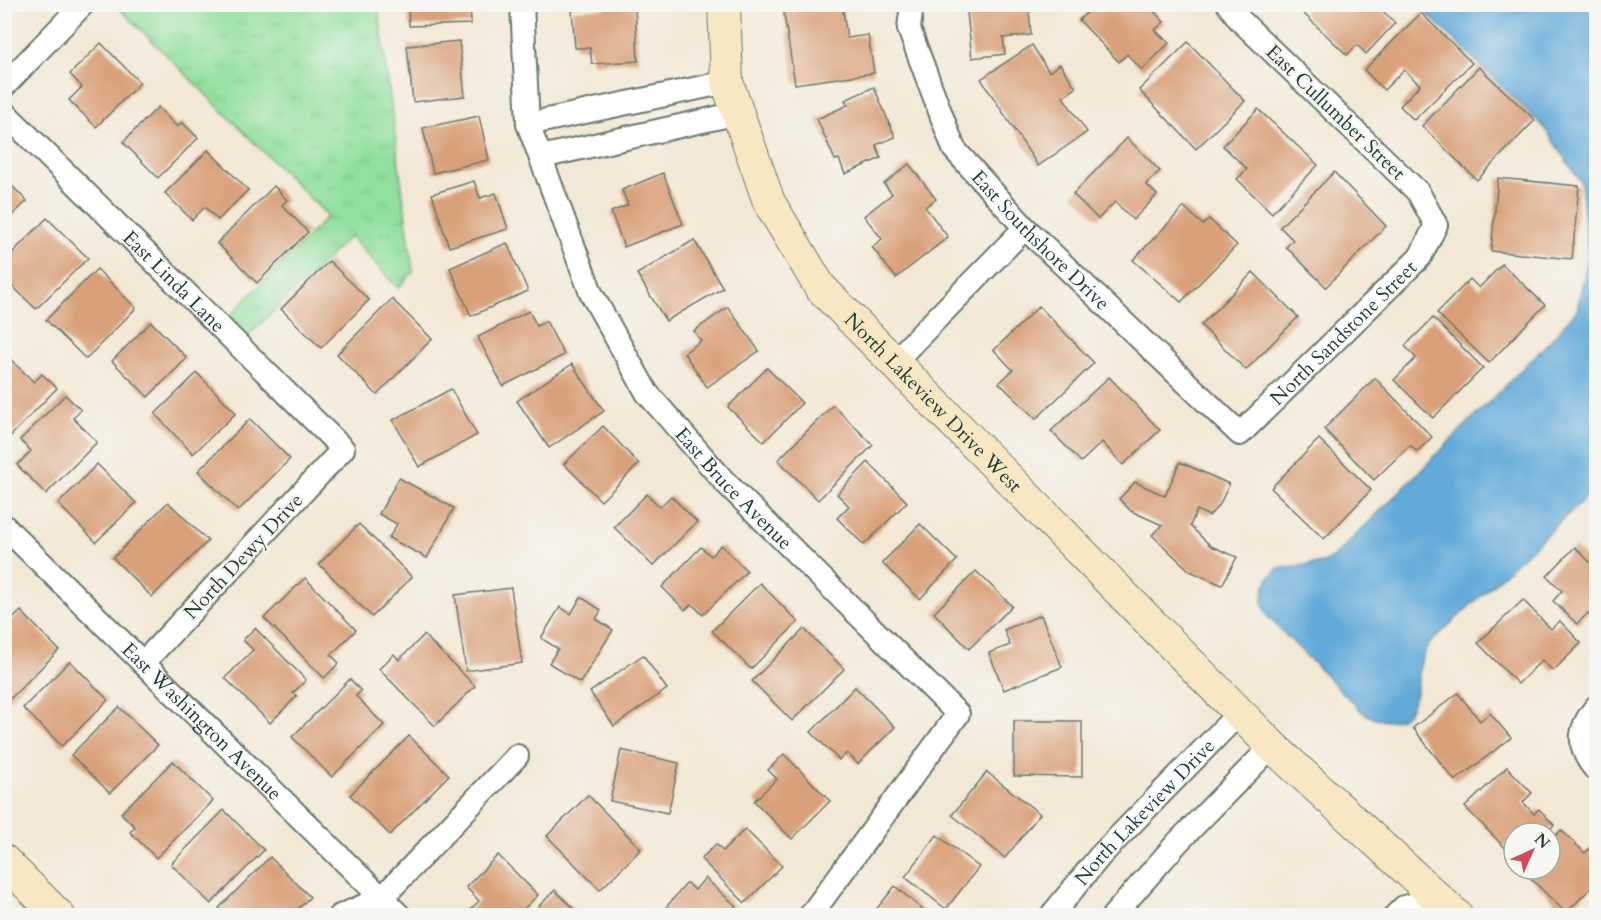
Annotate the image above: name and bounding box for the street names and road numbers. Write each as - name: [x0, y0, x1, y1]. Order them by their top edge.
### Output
- street label: East Cullumber Street: [1260, 39, 1412, 187]
- street label: East Southshore Drive: [965, 164, 1116, 316]
- street label: East Linda Lane: [117, 225, 231, 339]
- street label: North Sandstone Street: [1264, 254, 1423, 411]
- street label: North Lakeview Drive West: [838, 307, 1028, 499]
- street label: East Bruce Avenue: [669, 421, 798, 556]
- street label: North Dewy Drive: [178, 487, 309, 625]
- street label: East Washington Avenue: [116, 636, 288, 806]
- street label: North Lakeview Drive: [1068, 733, 1221, 891]

